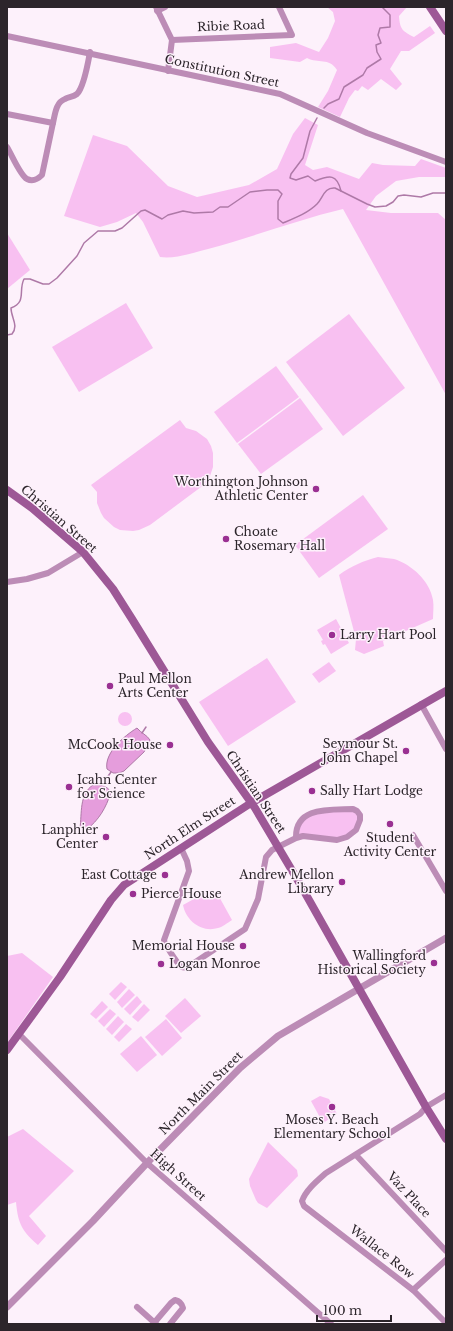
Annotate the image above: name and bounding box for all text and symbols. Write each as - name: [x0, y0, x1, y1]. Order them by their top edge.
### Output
- street label: Ribie Road: [197, 17, 265, 34]
- street label: Constitution Street: [163, 51, 281, 90]
- place label: Worthington Johnson Athletic Center: [173, 474, 308, 503]
- street label: Christian Street: [18, 481, 101, 556]
- marker: Worthington Johnson Athletic Center: [311, 484, 321, 494]
- place label: Choate Rosemary Hall: [234, 524, 325, 553]
- marker: Choate Rosemary Hall: [221, 534, 231, 544]
- place label: Larry Hart Pool: [340, 627, 437, 642]
- marker: Larry Hart Pool: [327, 630, 337, 640]
- place label: Paul Mellon Arts Center: [117, 671, 192, 700]
- marker: Paul Mellon Arts Center: [105, 681, 115, 691]
- place label: Seymour St. John Chapel: [320, 736, 398, 765]
- place label: McCook House: [68, 737, 162, 752]
- marker: McCook House: [165, 740, 175, 750]
- marker: Seymour St. John Chapel: [401, 746, 411, 756]
- street label: Christian Street: [223, 748, 290, 836]
- place label: Icahn Center for Science: [77, 772, 157, 801]
- marker: Icahn Center for Science: [64, 782, 74, 792]
- place label: Sally Hart Lodge: [320, 783, 423, 798]
- marker: Sally Hart Lodge: [307, 786, 317, 796]
- street label: North Elm Street: [141, 792, 238, 863]
- marker: Student Activity Center: [385, 819, 395, 829]
- place label: Lanphier Center: [41, 822, 98, 851]
- place label: Student Activity Center: [343, 830, 437, 859]
- marker: Lanphier Center: [101, 832, 111, 842]
- place label: East Cottage: [81, 867, 157, 882]
- place label: Andrew Mellon Library: [238, 867, 334, 896]
- marker: East Cottage: [160, 870, 170, 880]
- marker: Andrew Mellon Library: [337, 877, 347, 887]
- place label: Pierce House: [141, 886, 222, 901]
- marker: Pierce House: [128, 889, 138, 899]
- place label: Memorial House: [132, 938, 235, 953]
- marker: Memorial House: [238, 941, 248, 951]
- place label: Wallingford Historical Society: [318, 948, 426, 977]
- place label: Logan Monroe: [169, 956, 260, 971]
- marker: Wallingford Historical Society: [429, 958, 439, 968]
- marker: Logan Monroe: [156, 959, 166, 969]
- street label: North Main Street: [156, 1047, 246, 1138]
- marker: Moses Y. Beach Elementary School: [327, 1102, 337, 1112]
- place label: Moses Y. Beach Elementary School: [273, 1112, 391, 1141]
- street label: High Street: [147, 1146, 210, 1204]
- street label: Vaz Place: [384, 1168, 434, 1221]
- street label: Wallace Row: [346, 1221, 418, 1282]
- scale bar: [317, 1297, 391, 1323]
- text: 100 m: [323, 1303, 362, 1318]

